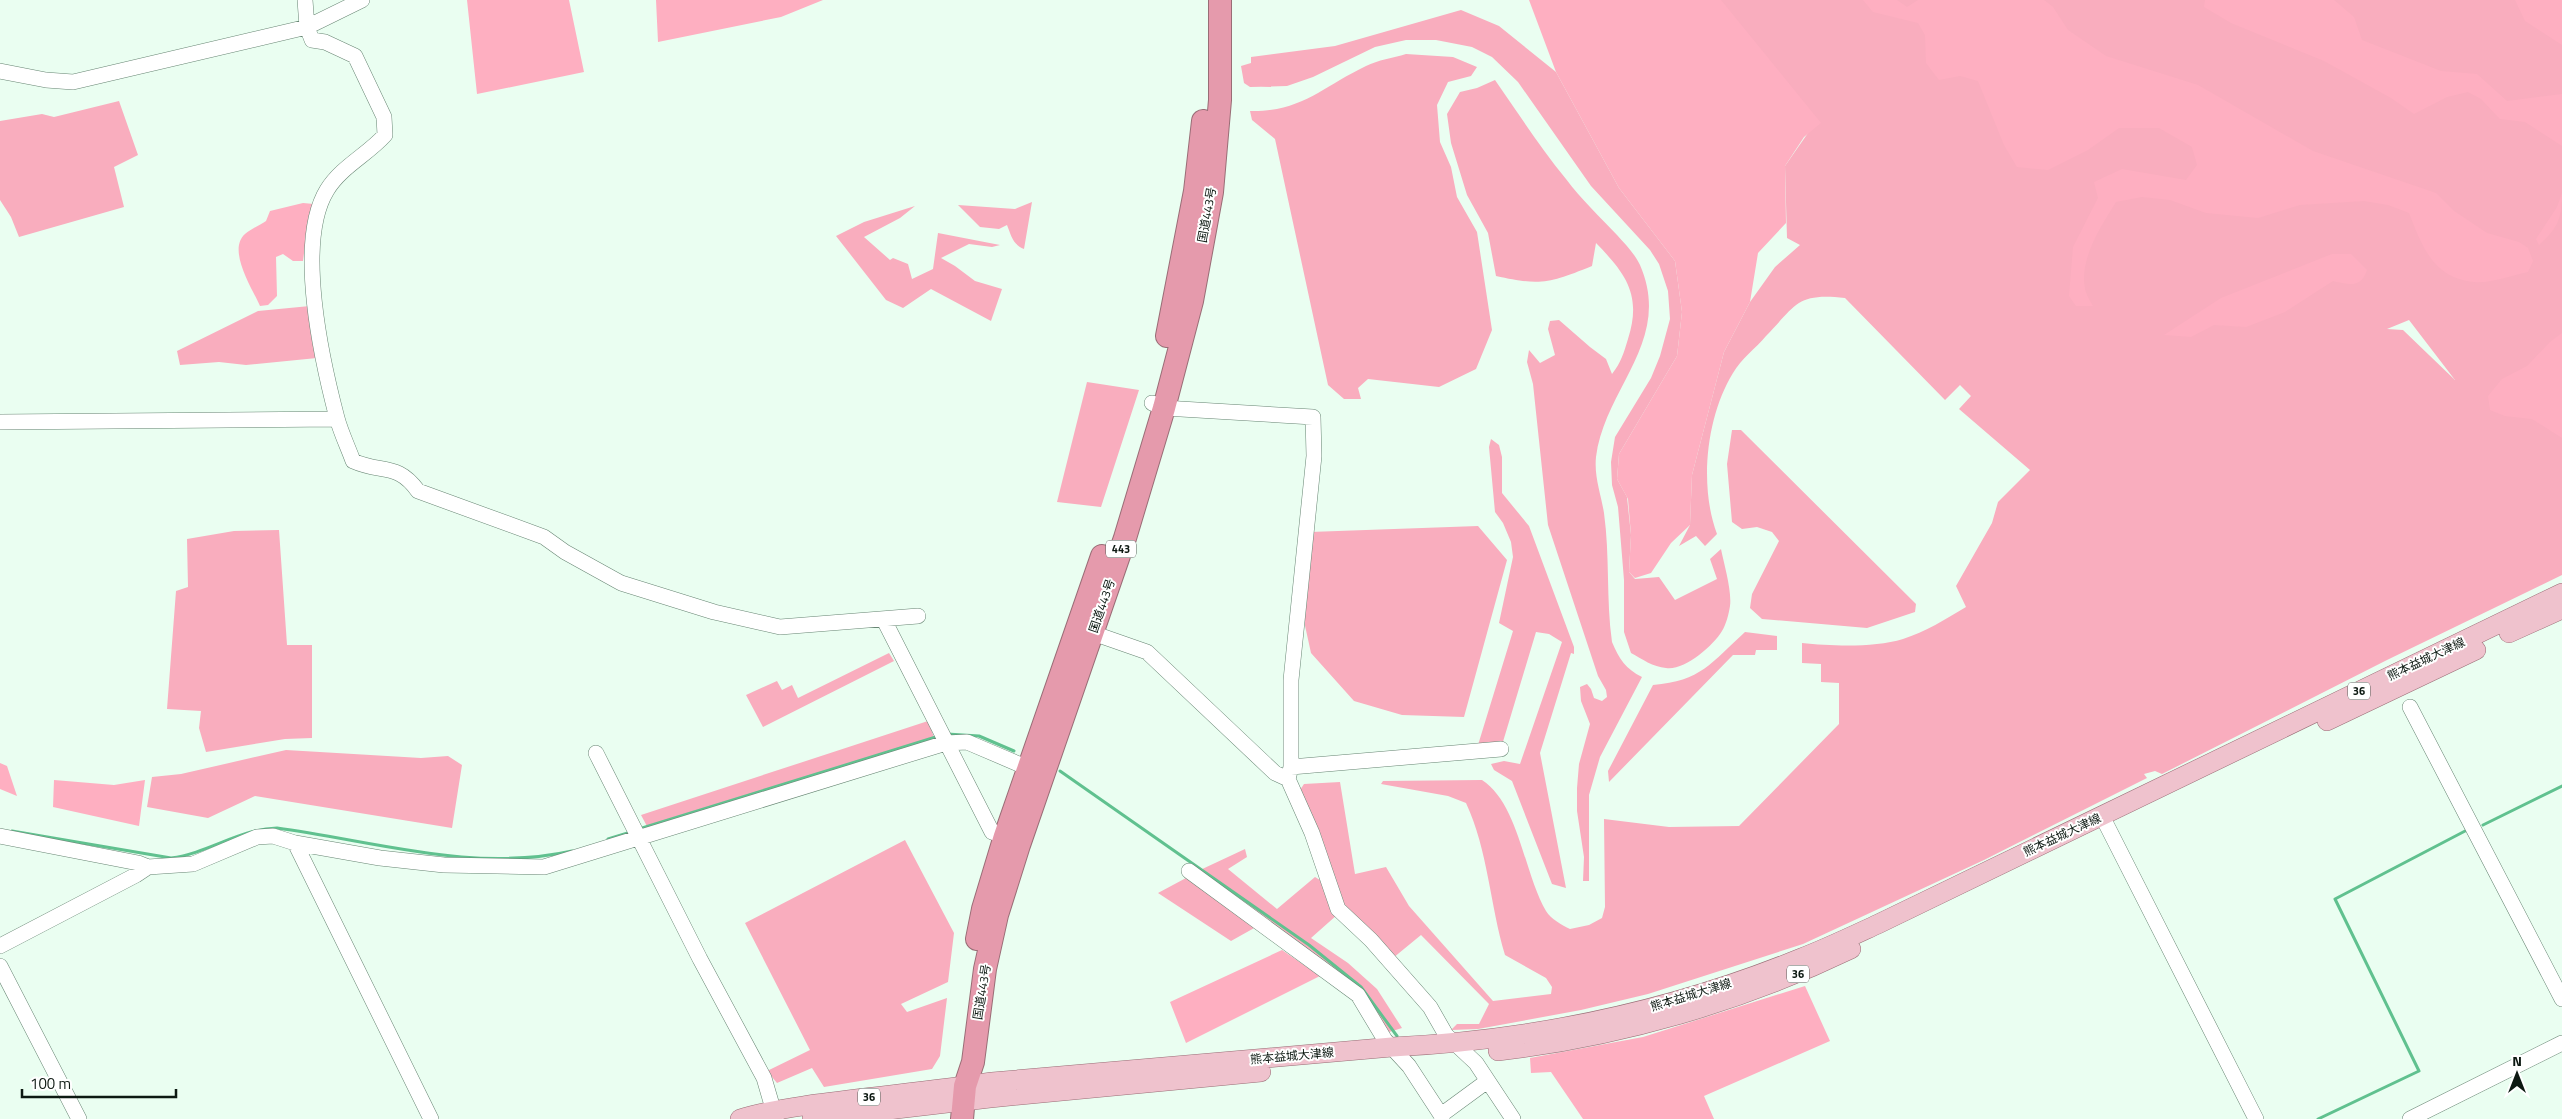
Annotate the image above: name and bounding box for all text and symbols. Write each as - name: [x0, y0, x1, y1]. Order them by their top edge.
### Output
- street label: 国道443号: [1192, 186, 1221, 244]
- road number: 443: [1106, 540, 1136, 558]
- street label: 国道443号: [1083, 576, 1120, 635]
- street label: 熊本益城大津線: [2384, 632, 2468, 685]
- road number: 36: [2348, 682, 2370, 699]
- street label: 熊本益城大津線: [2020, 808, 2104, 861]
- street label: 国道443号: [968, 963, 995, 1021]
- road number: 36: [1787, 966, 1809, 982]
- street label: 熊本益城大津線: [1648, 973, 1734, 1016]
- street label: 熊本益城大津線: [1249, 1042, 1335, 1069]
- north arrow: [2492, 1049, 2542, 1099]
- text: N: [2512, 1050, 2522, 1071]
- scale bar: [22, 1066, 176, 1098]
- text: 100 m: [30, 1072, 71, 1095]
- road number: 36: [858, 1088, 880, 1106]

